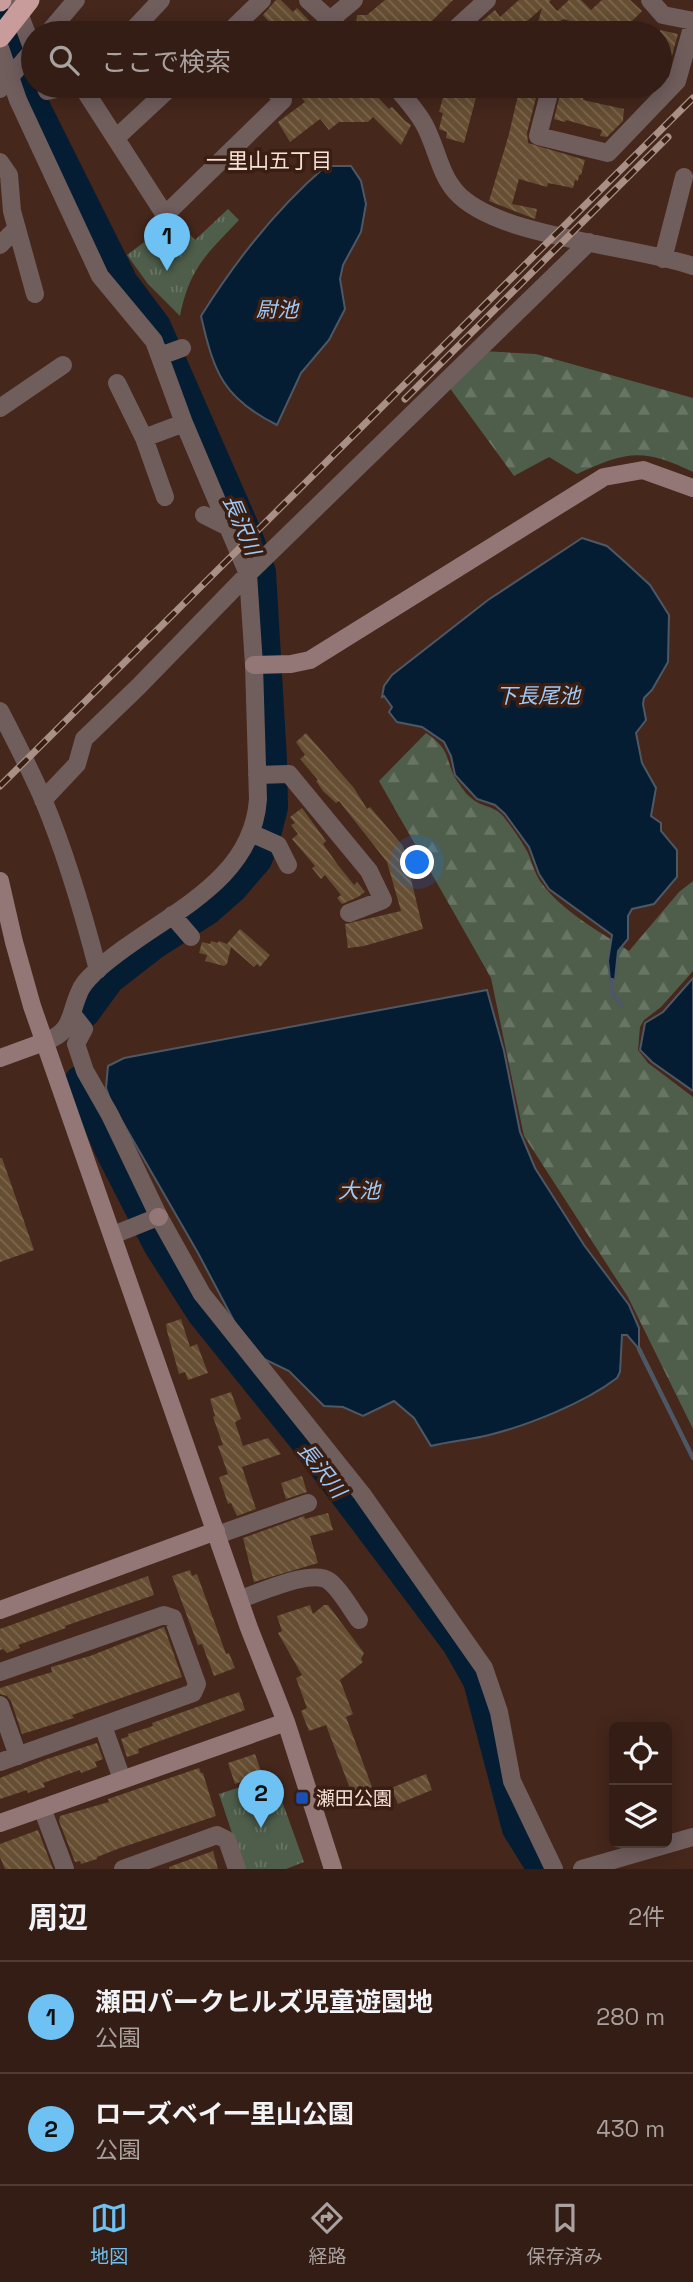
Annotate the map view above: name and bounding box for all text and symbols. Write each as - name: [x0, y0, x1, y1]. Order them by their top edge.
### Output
- search box: [21, 21, 672, 98]
- icon: search: [45, 41, 83, 79]
- text: ここで検索: [101, 45, 231, 79]
- district label: 一里山五丁目: [206, 147, 332, 174]
- pin: 1: [144, 213, 190, 271]
- water label: 尉池: [256, 296, 300, 323]
- water label: 長沢川: [217, 491, 268, 561]
- water label: 下長尾池: [496, 682, 582, 709]
- your location: [400, 845, 434, 879]
- water label: 大池: [338, 1177, 382, 1204]
- water label: 長沢川: [292, 1437, 353, 1505]
- map controls: [609, 1722, 672, 1848]
- button: locate: [609, 1722, 672, 1785]
- pin: 2: [238, 1770, 284, 1828]
- button: layers: [609, 1785, 672, 1848]
- place label: 瀬田公園: [316, 1786, 392, 1811]
- marker: 瀬田公園: [294, 1790, 310, 1806]
- text: 周辺: [28, 1898, 88, 1937]
- text: 2件: [628, 1902, 665, 1932]
- text: 瀬田パークヒルズ児童遊園地: [95, 1985, 433, 2019]
- text: 1: [46, 2002, 56, 2032]
- text: 280 m: [596, 2002, 665, 2032]
- text: 公園: [95, 2023, 141, 2053]
- text: ローズベイ一里山公園: [95, 2097, 354, 2131]
- text: 2: [44, 2114, 58, 2144]
- text: 430 m: [596, 2114, 665, 2144]
- text: 公園: [95, 2135, 141, 2165]
- tab: 地図: [90, 2199, 128, 2269]
- tab: 経路: [308, 2199, 347, 2269]
- tab: 保存済み: [527, 2199, 603, 2269]

